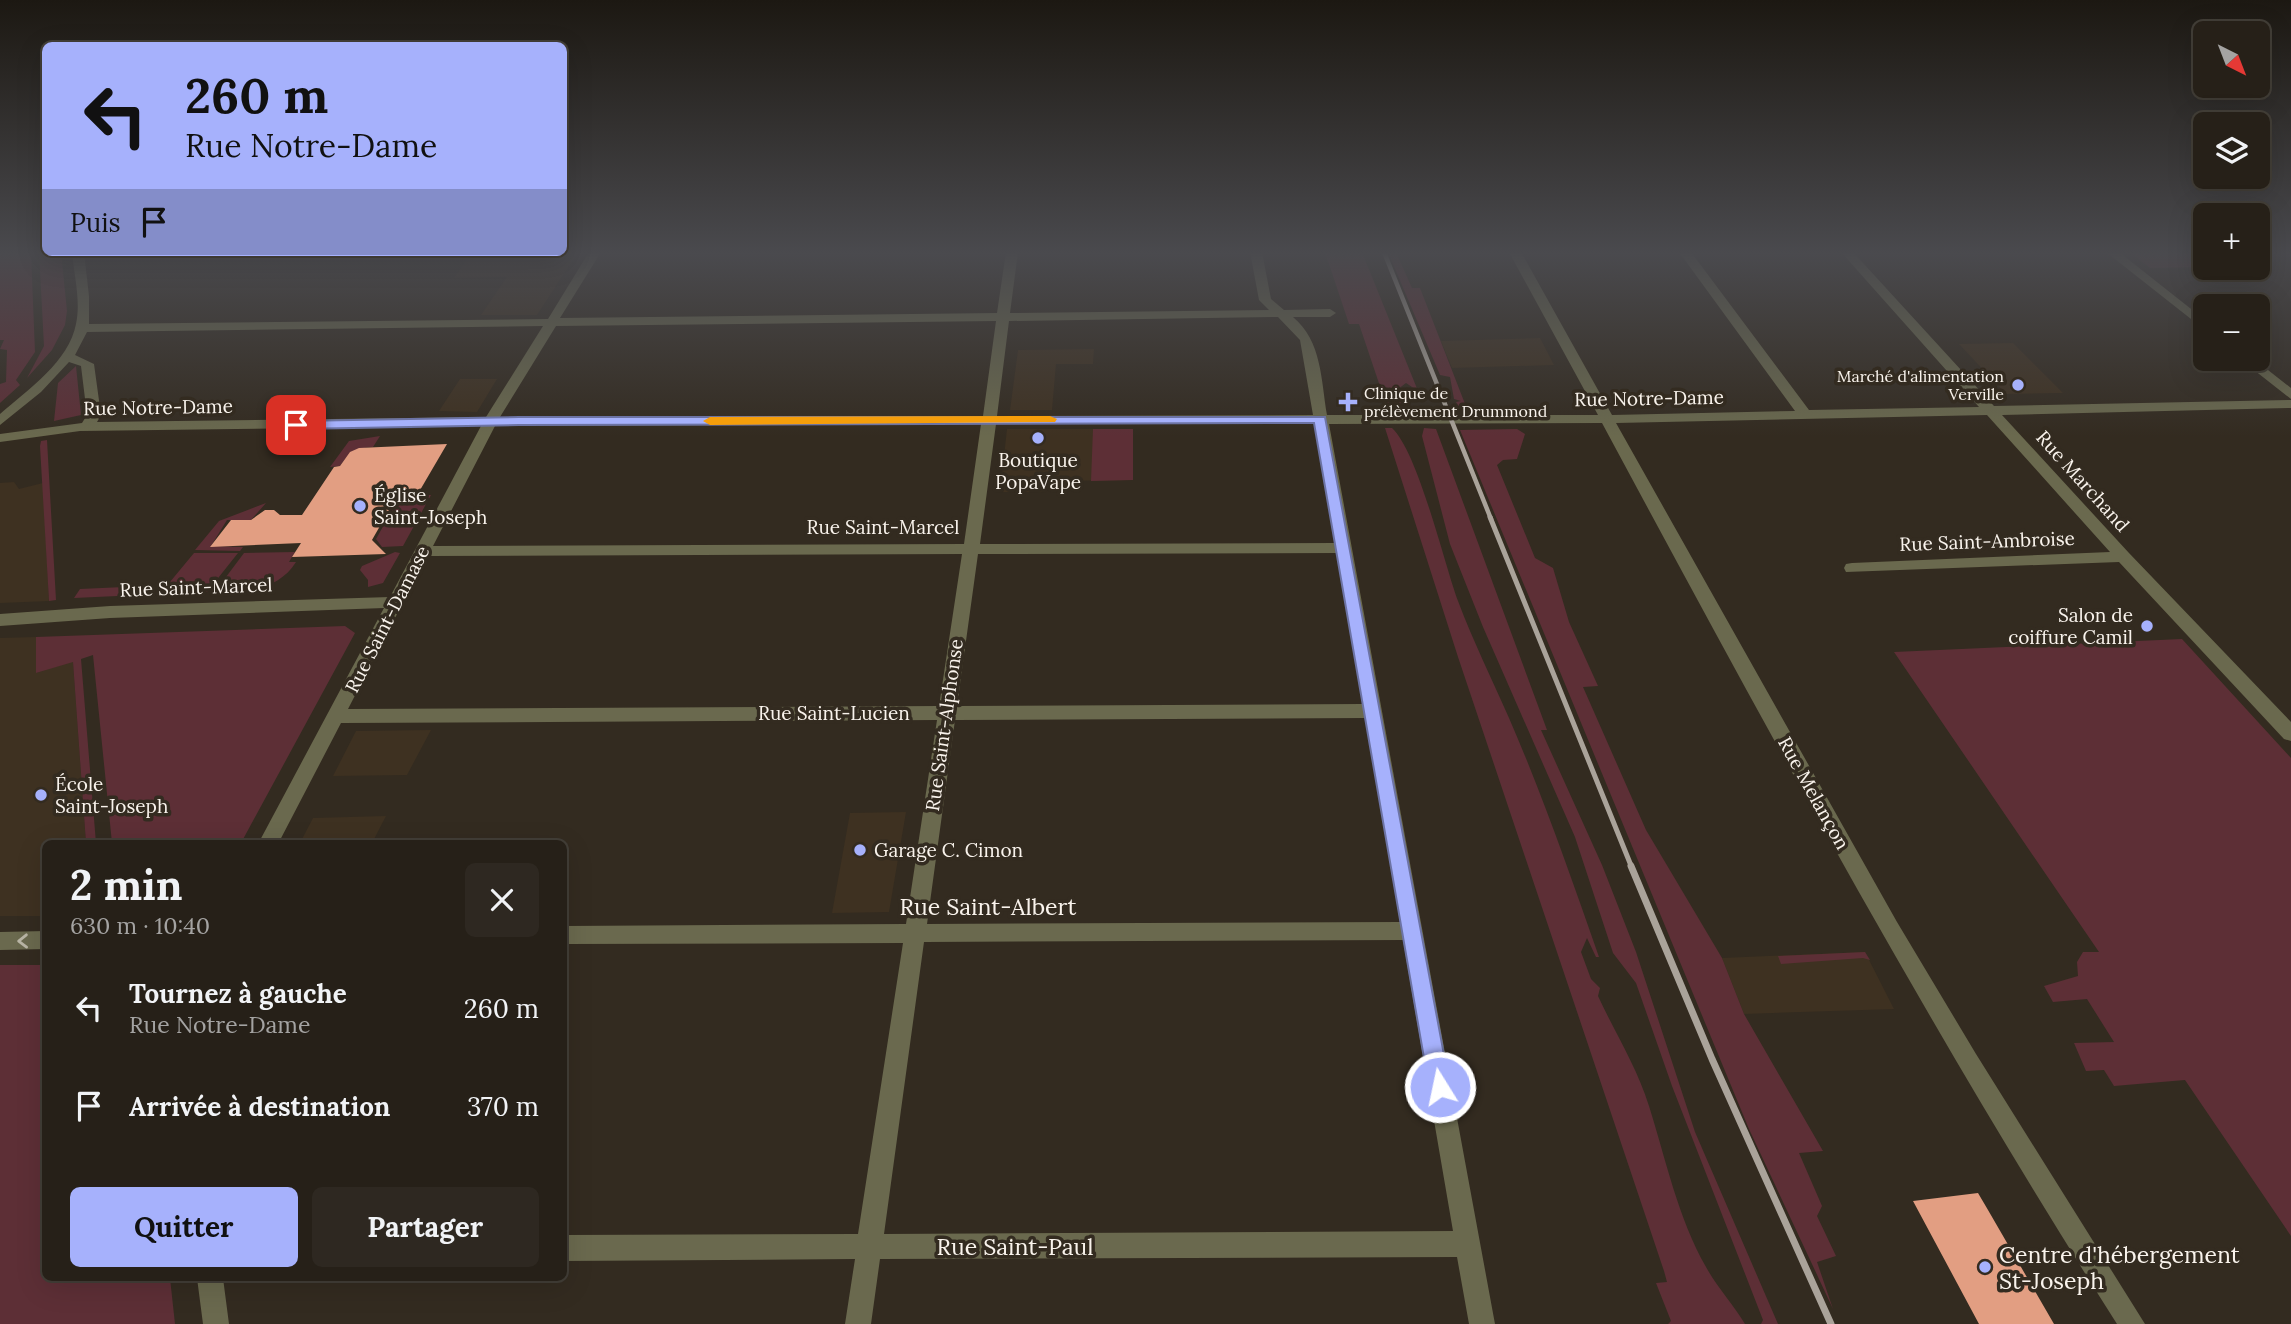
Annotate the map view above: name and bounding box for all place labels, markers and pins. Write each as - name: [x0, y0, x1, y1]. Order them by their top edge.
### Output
- place label: Marché d'alimentation Verville: [1837, 366, 2004, 404]
- marker: Marché d'alimentation Verville: [2010, 377, 2026, 393]
- place label: Clinique de prélèvement Drummond: [1364, 383, 1548, 421]
- marker: Clinique de prélèvement Drummond: [1338, 392, 1358, 412]
- pin: [266, 395, 326, 455]
- marker: Boutique PopaVape: [1030, 430, 1046, 446]
- place label: Boutique PopaVape: [995, 448, 1081, 494]
- place label: Église Saint-Joseph: [374, 483, 487, 529]
- marker: Église Saint-Joseph: [352, 498, 368, 514]
- place label: Salon de coiffure Camil: [2008, 603, 2133, 649]
- marker: Salon de coiffure Camil: [2139, 618, 2155, 634]
- place label: École Saint-Joseph: [55, 772, 168, 818]
- marker: École Saint-Joseph: [33, 787, 49, 803]
- place label: Garage C. Cimon: [874, 838, 1023, 862]
- marker: Garage C. Cimon: [852, 842, 868, 858]
- place label: Centre d'hébergement St-Joseph: [1999, 1240, 2240, 1295]
- marker: Centre d'hébergement St-Joseph: [1977, 1259, 1993, 1275]

